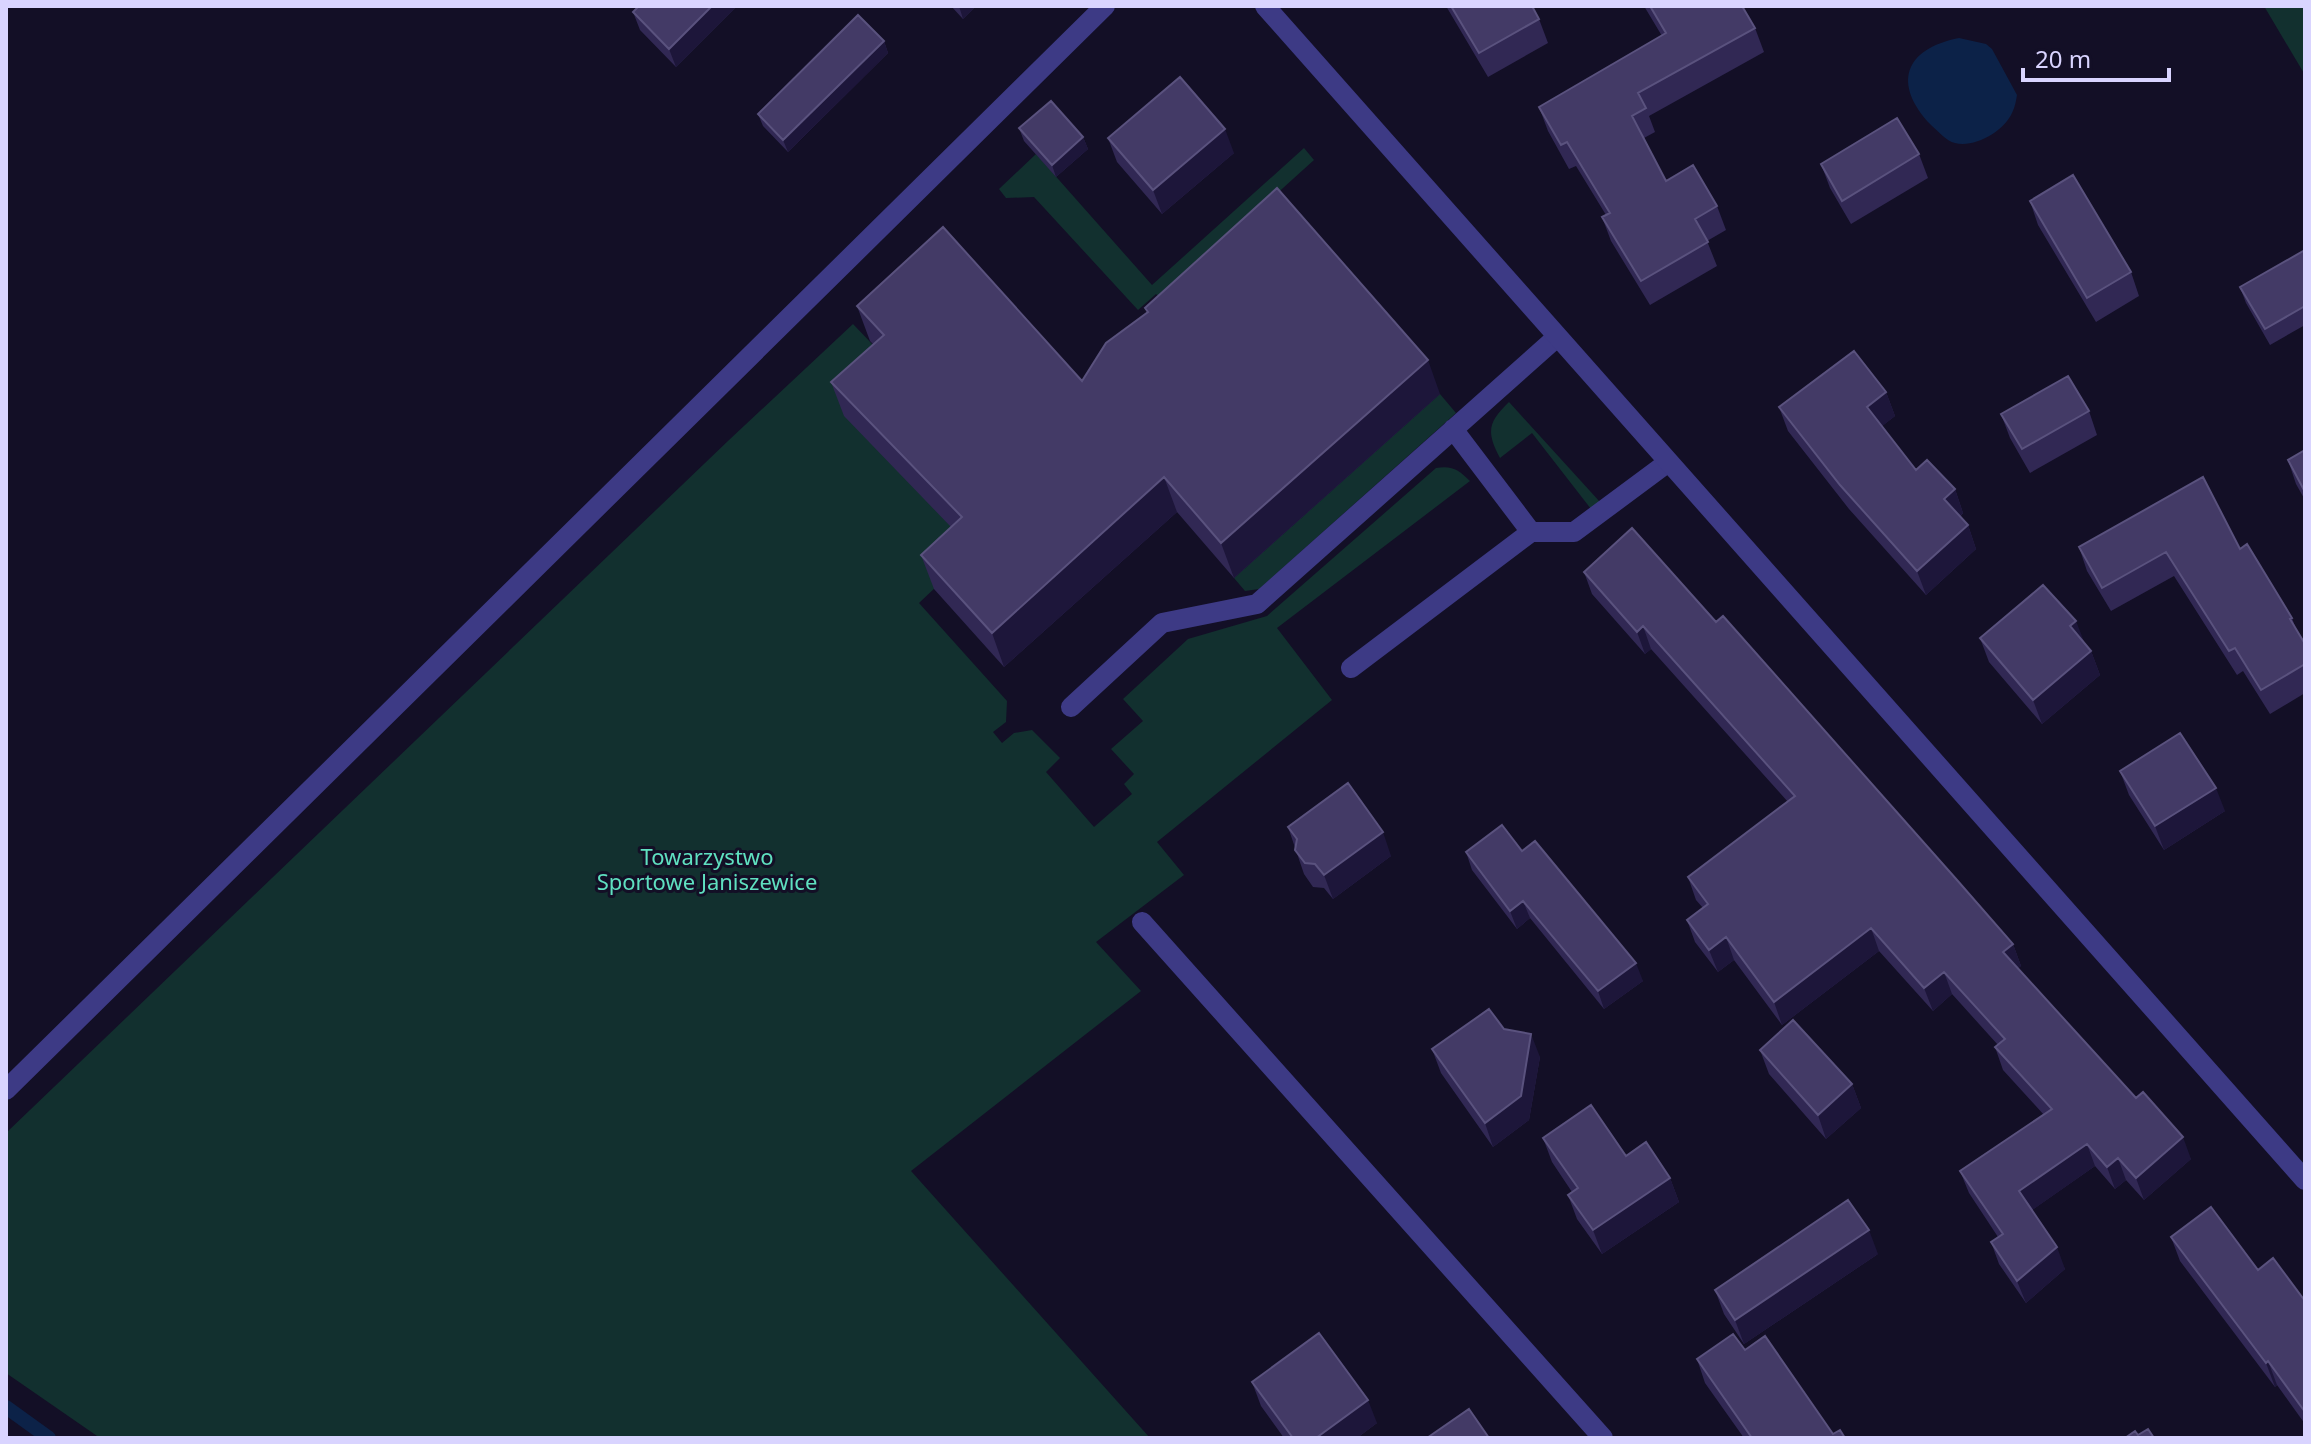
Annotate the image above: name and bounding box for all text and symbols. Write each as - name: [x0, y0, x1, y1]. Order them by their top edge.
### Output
- scale bar: [2023, 32, 2169, 82]
- text: 20 m: [2035, 42, 2091, 75]
- park label: Towarzystwo Sportowe Janiszewice: [597, 841, 817, 896]

